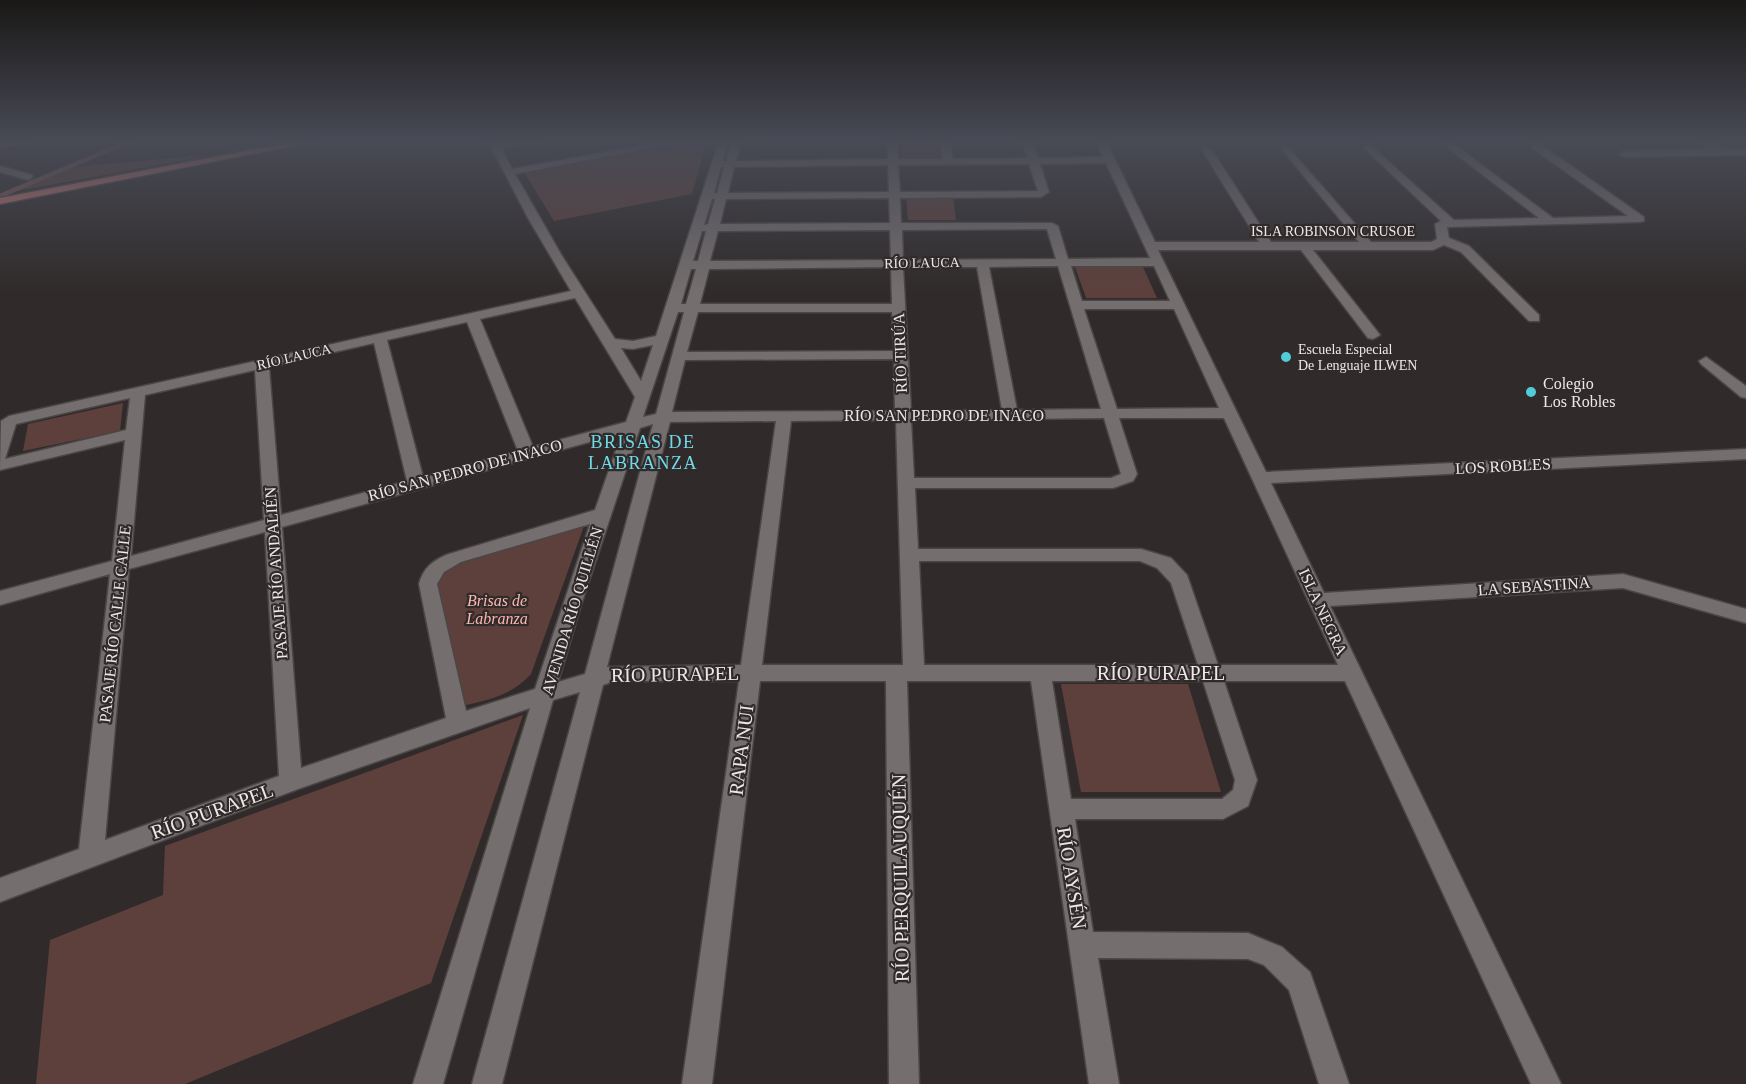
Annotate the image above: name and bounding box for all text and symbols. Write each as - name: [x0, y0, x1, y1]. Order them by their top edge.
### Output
- street label: ISLA ROBINSON CRUSOE: [1251, 224, 1415, 239]
- street label: RÍO LAUCA: [884, 254, 961, 271]
- street label: RÍO TIRÚA: [889, 312, 910, 393]
- street label: RÍO LAUCA: [255, 340, 333, 373]
- place label: Escuela Especial De Lenguaje ILWEN: [1298, 342, 1417, 373]
- marker: Escuela Especial De Lenguaje ILWEN: [1279, 350, 1293, 364]
- place label: Colegio Los Robles: [1543, 375, 1615, 410]
- marker: Colegio Los Robles: [1524, 385, 1538, 399]
- street label: RÍO SAN PEDRO DE INACO: [844, 406, 1044, 424]
- district label: BRISAS DE LABRANZA: [588, 432, 698, 473]
- street label: RÍO SAN PEDRO DE INACO: [366, 435, 564, 504]
- street label: LOS ROBLES: [1455, 455, 1551, 477]
- street label: PASAJE RÍO ANDALIÉN: [260, 486, 291, 660]
- street label: AVENIDA RÍO QUILLÉN: [537, 524, 606, 697]
- street label: PASAJE RÍO CALLE CALLE: [95, 525, 134, 723]
- street label: ISLA NEGRA: [1295, 566, 1351, 658]
- street label: LA SEBASTINA: [1477, 574, 1591, 598]
- park label: Brisas de Labranza: [465, 592, 528, 627]
- street label: RÍO PURAPEL: [611, 662, 739, 686]
- street label: RÍO PURAPEL: [1097, 662, 1225, 684]
- street label: RAPA NUI: [725, 704, 757, 796]
- street label: RÍO PERQUILAUQUÉN: [887, 774, 913, 982]
- street label: RÍO PURAPEL: [148, 779, 276, 843]
- street label: RÍO AYSÉN: [1053, 825, 1091, 931]

